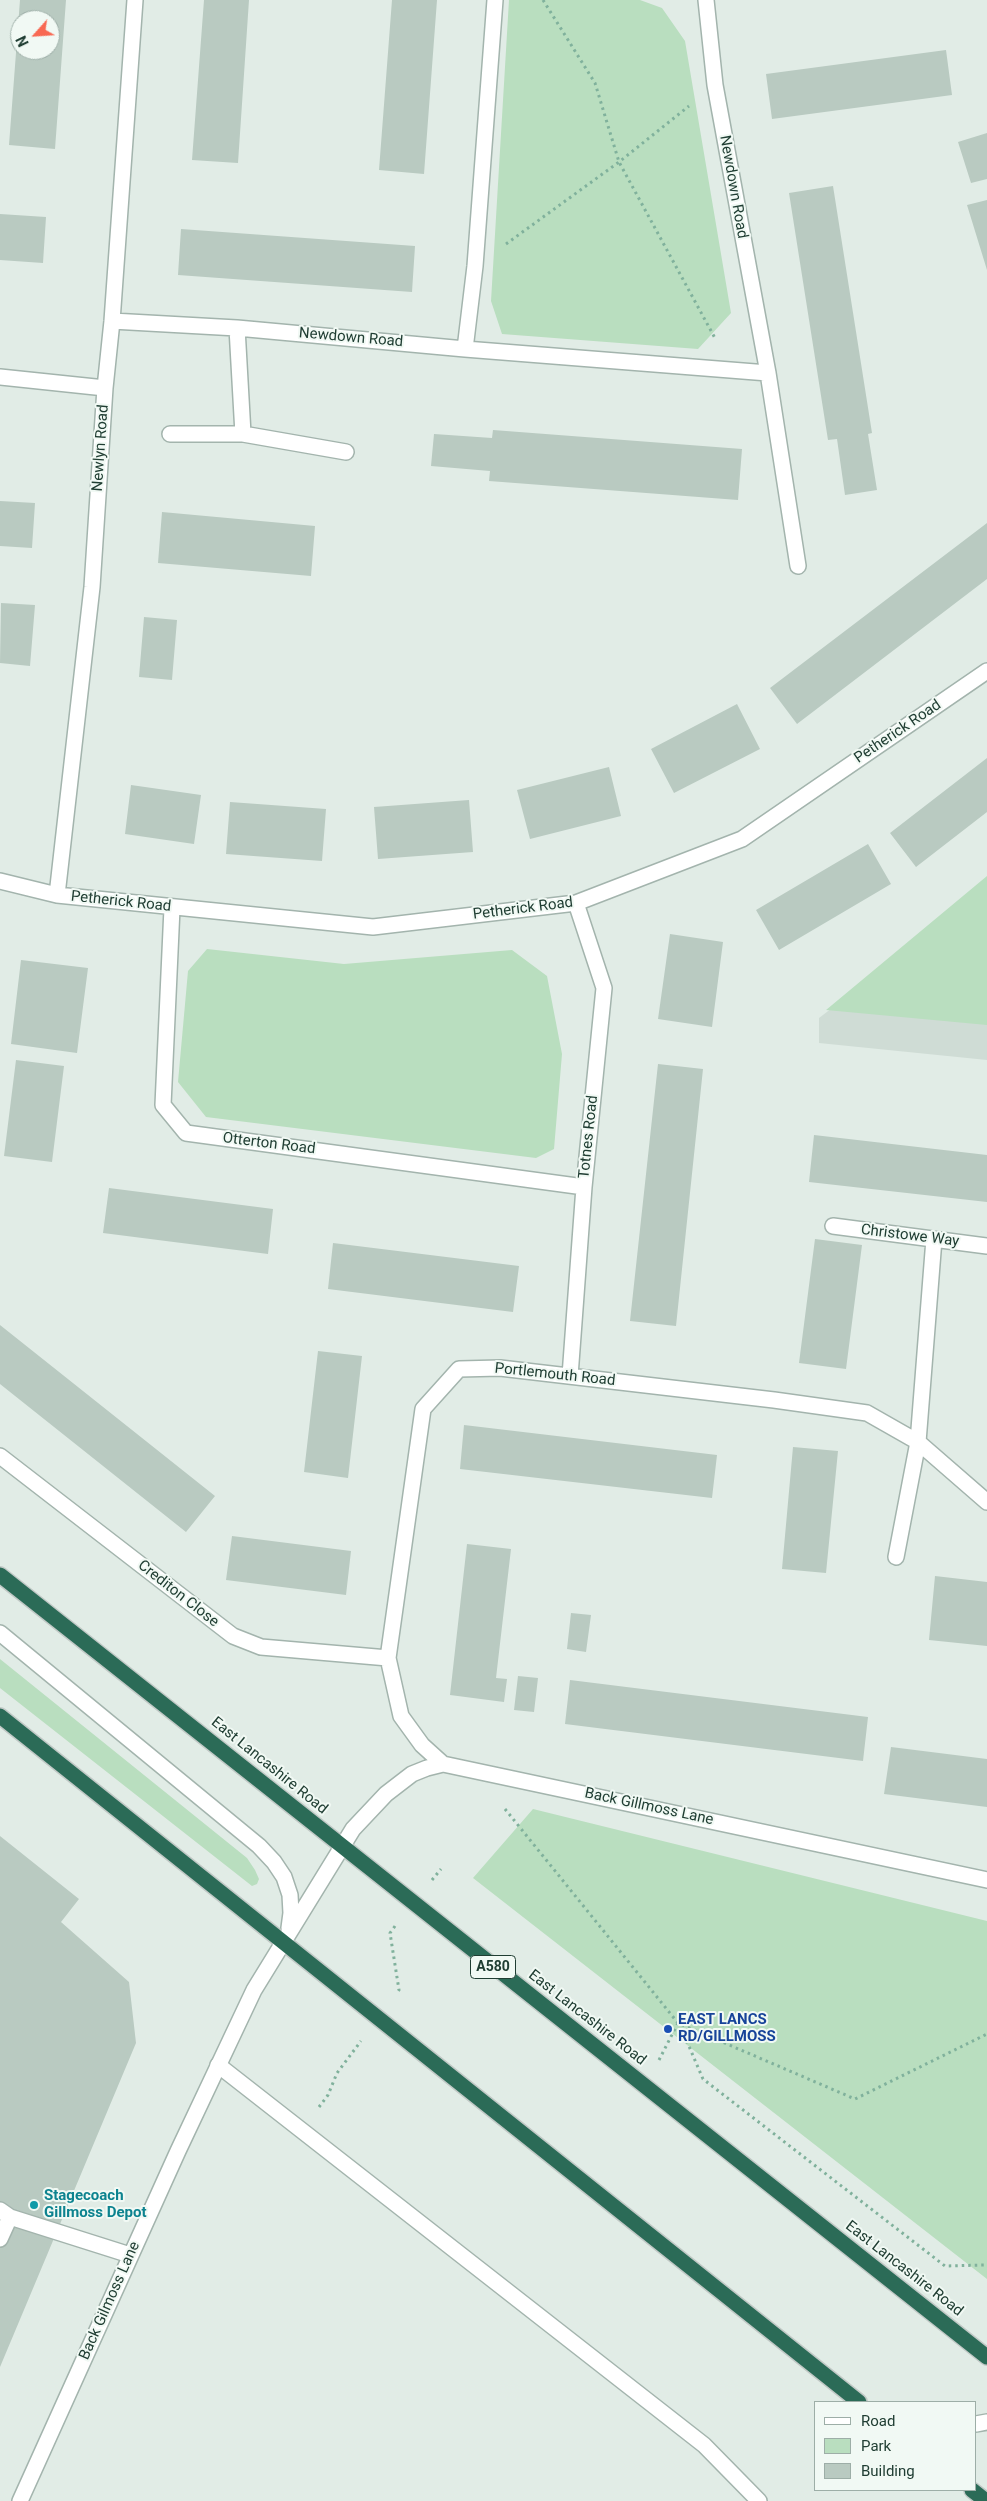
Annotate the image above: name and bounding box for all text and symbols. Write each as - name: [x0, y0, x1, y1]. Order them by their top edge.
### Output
- north arrow: [10, 10, 60, 60]
- text: N: [13, 33, 32, 49]
- street label: Newdown Road: [715, 134, 751, 240]
- street label: Newdown Road: [298, 324, 404, 352]
- street label: Newlyn Road: [89, 404, 113, 492]
- street label: Petherick Road: [851, 696, 945, 768]
- street label: Petherick Road: [70, 888, 172, 916]
- street label: Petherick Road: [472, 894, 574, 924]
- street label: Totnes Road: [576, 1094, 602, 1180]
- street label: Otterton Road: [222, 1129, 316, 1159]
- street label: Christowe Way: [860, 1221, 960, 1251]
- street label: Portlemouth Road: [494, 1360, 616, 1390]
- street label: Crediton Close: [134, 1557, 222, 1631]
- street label: East Lancashire Road: [207, 1714, 331, 1818]
- street label: Back Gillmoss Lane: [583, 1785, 715, 1829]
- road number: A580: [470, 1955, 516, 1978]
- street label: East Lancashire Road: [525, 1966, 649, 2070]
- place label: EAST LANCS RD/GILLMOSS: [678, 2011, 776, 2046]
- marker: EAST LANCS RD/GILLMOSS: [662, 2023, 674, 2035]
- place label: Stagecoach Gillmoss Depot: [44, 2187, 147, 2222]
- marker: Stagecoach Gillmoss Depot: [28, 2199, 40, 2211]
- street label: East Lancashire Road: [842, 2217, 966, 2321]
- street label: Back Gilmoss Lane: [76, 2239, 144, 2363]
- legend: [814, 2401, 977, 2491]
- text: Road: [861, 2412, 895, 2430]
- text: Park: [861, 2437, 891, 2455]
- text: Building: [861, 2462, 915, 2480]

